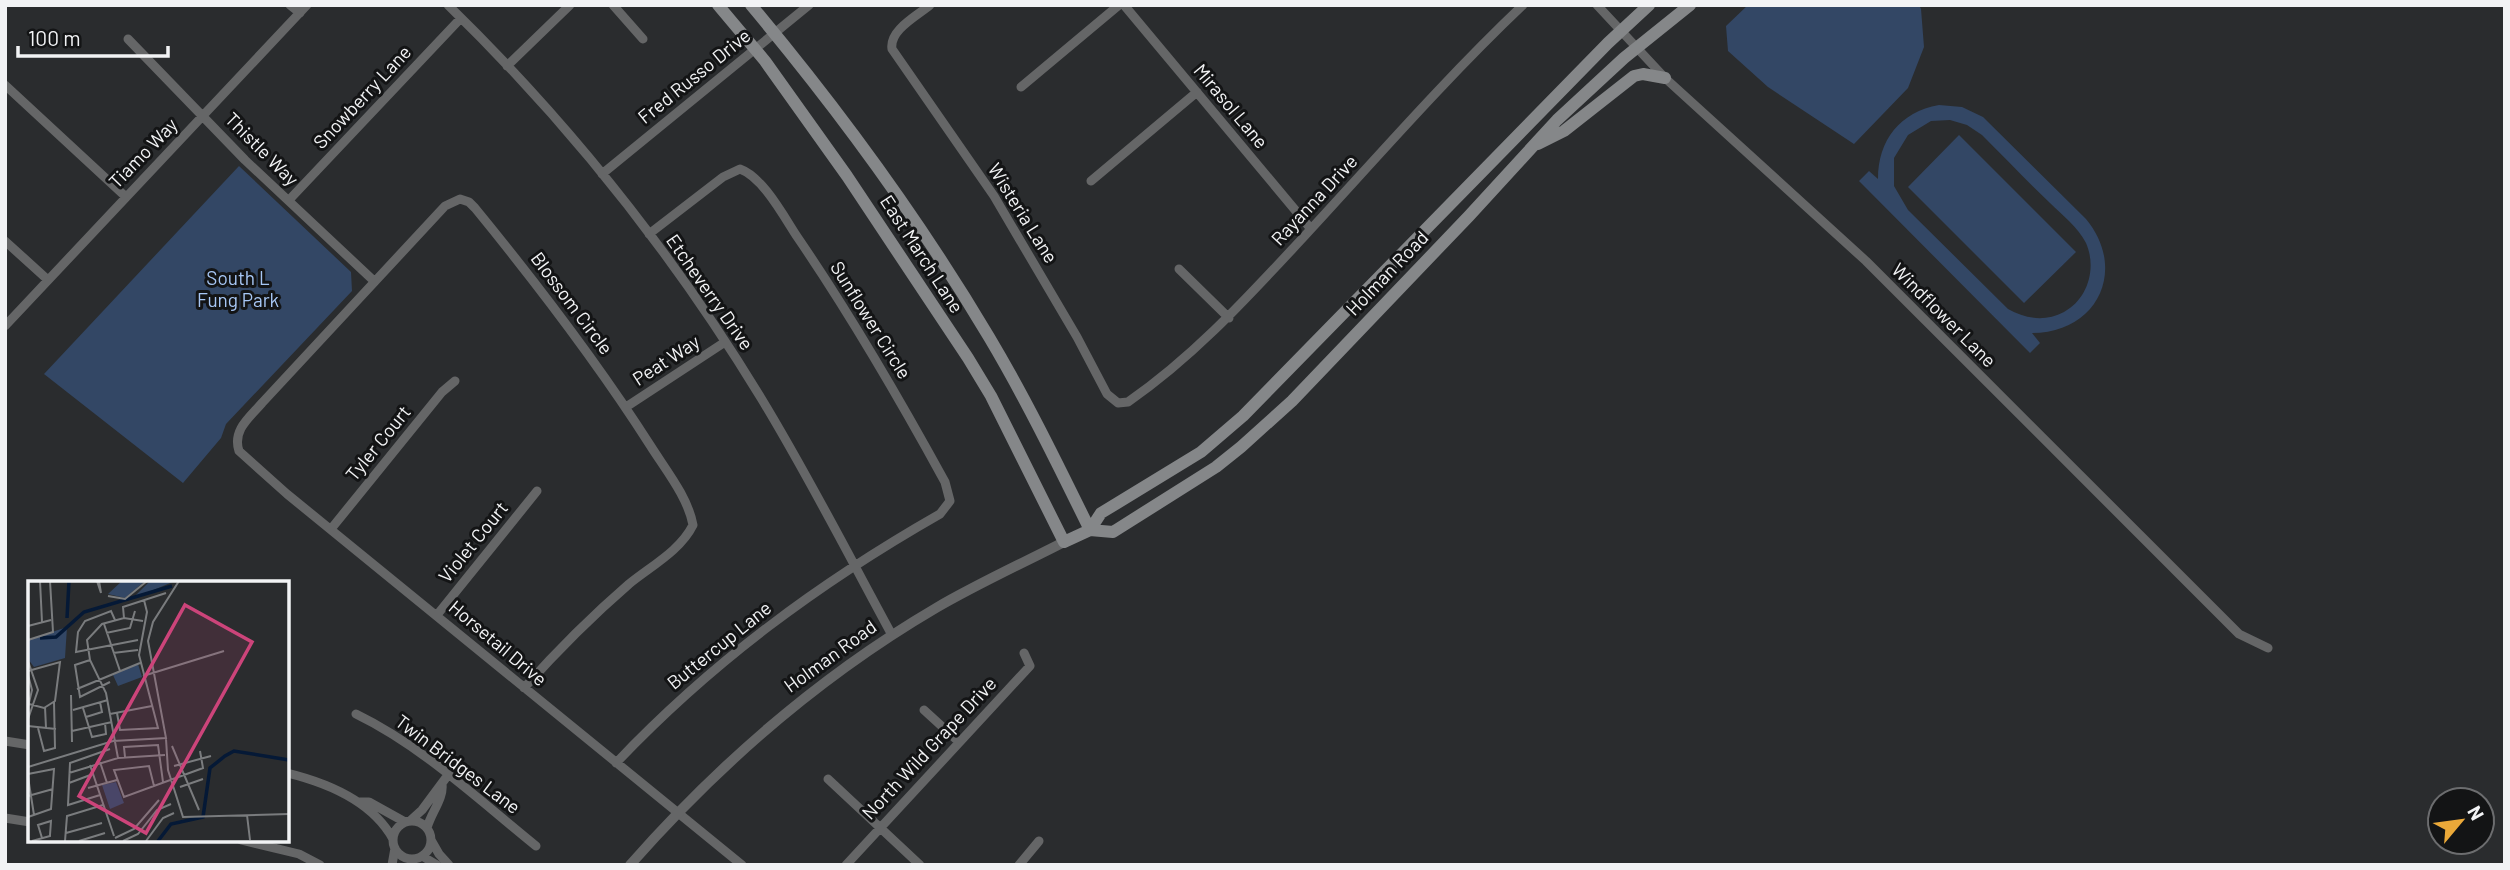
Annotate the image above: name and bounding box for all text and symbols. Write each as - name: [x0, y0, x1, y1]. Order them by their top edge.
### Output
- scale bar: [18, 14, 168, 58]
- street label: Fred Russo Drive: [633, 23, 755, 128]
- text: 100 m: [28, 25, 81, 50]
- street label: Snowberry Lane: [308, 40, 415, 153]
- street label: Mirasol Lane: [1189, 59, 1273, 153]
- street label: Thistle Way: [221, 107, 304, 190]
- street label: Tiamo Way: [103, 112, 182, 193]
- street label: Rayanna Drive: [1266, 149, 1362, 250]
- street label: Wisteria Lane: [984, 159, 1063, 267]
- street label: East March Lane: [876, 191, 969, 317]
- street label: Holman Road: [1341, 226, 1433, 320]
- street label: Etcheverry Drive: [662, 229, 759, 354]
- street label: Blossom Circle: [526, 247, 618, 358]
- street label: Sunflower Circle: [826, 257, 917, 383]
- street label: Windflower Lane: [1887, 258, 2001, 372]
- park label: South L Fung Park: [197, 266, 279, 311]
- street label: Peat Way: [628, 329, 704, 390]
- street label: Tyler Court: [340, 400, 415, 485]
- street label: Violet Court: [433, 497, 512, 587]
- inset map: [28, 581, 289, 842]
- street label: Horsetail Drive: [445, 595, 552, 690]
- street label: Buttercup Lane: [662, 596, 775, 694]
- street label: Holman Road: [779, 614, 880, 697]
- street label: North Wild Grape Drive: [857, 672, 1001, 824]
- street label: Twin Bridges Lane: [391, 709, 525, 818]
- north arrow: [2426, 786, 2496, 856]
- text: N: [2463, 801, 2489, 824]

